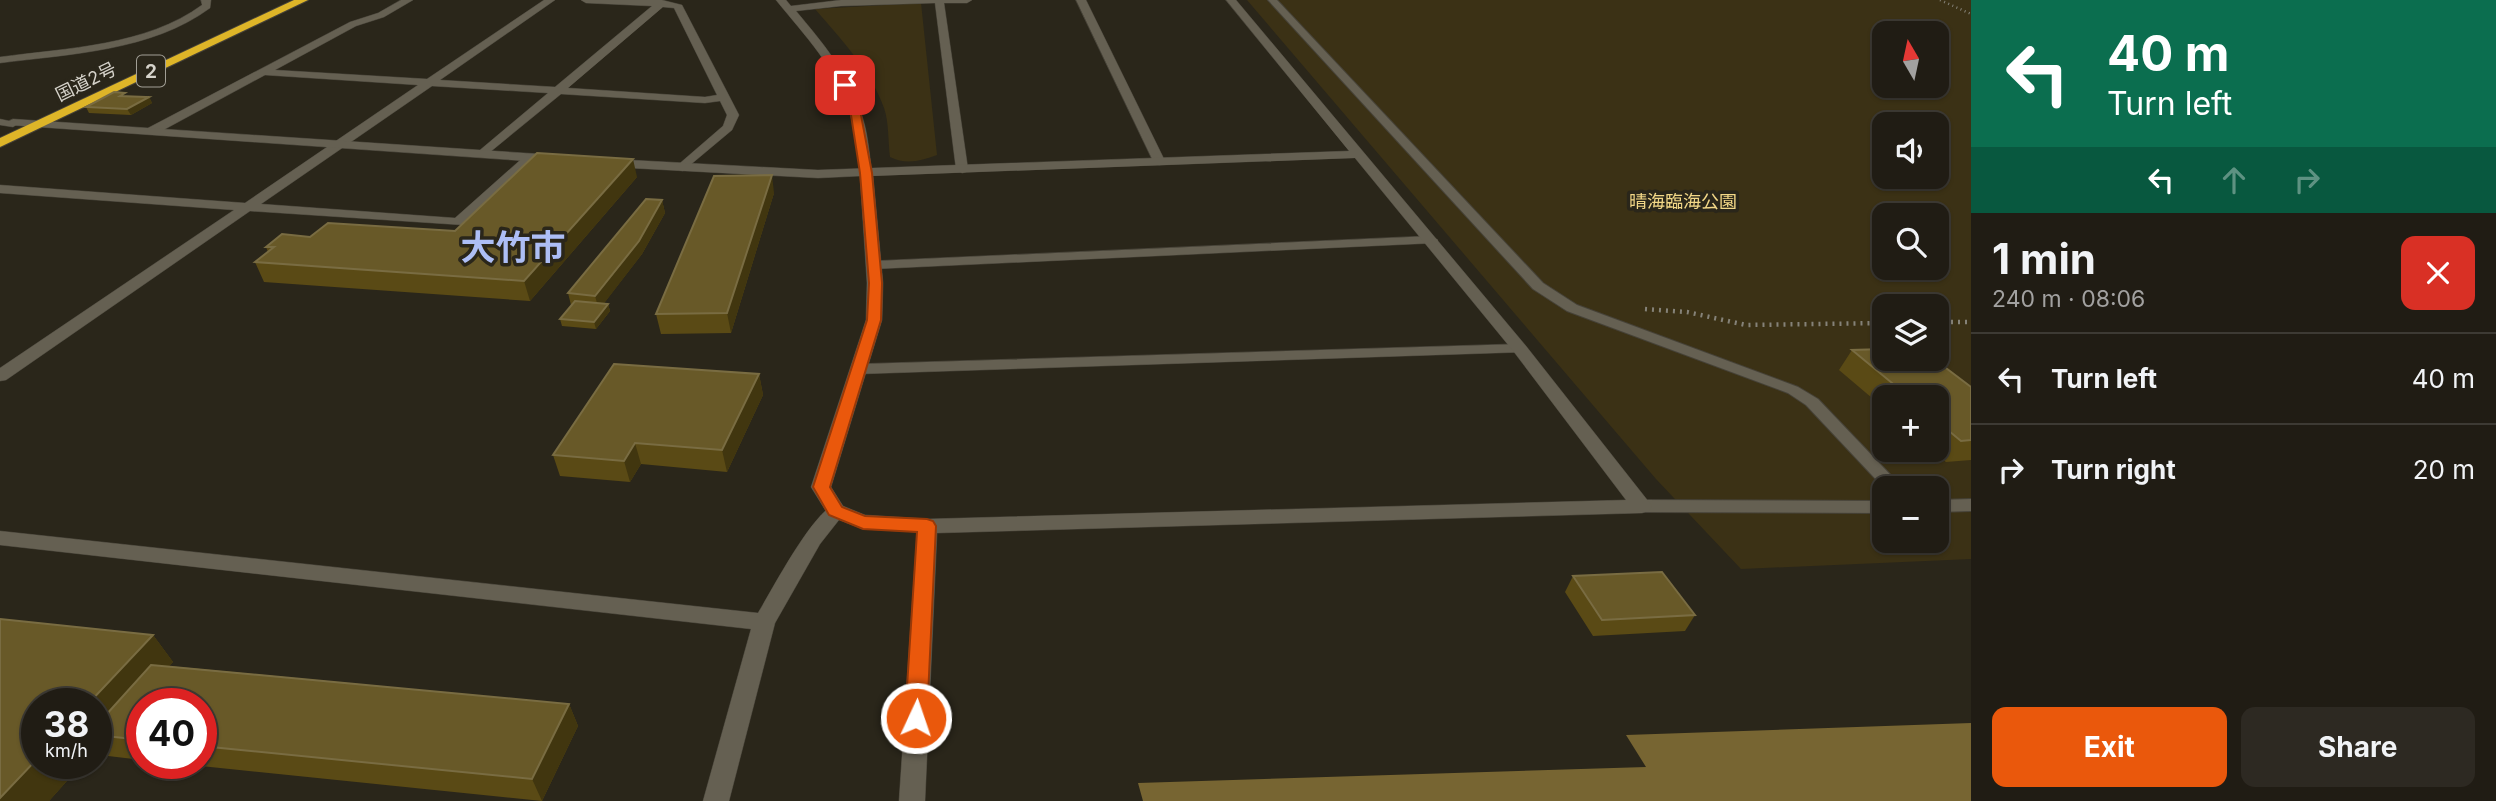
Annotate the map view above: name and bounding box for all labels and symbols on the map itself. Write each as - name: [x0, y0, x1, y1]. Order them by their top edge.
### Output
- north arrow: [1872, 21, 1950, 98]
- road number: 2: [137, 55, 165, 86]
- pin: [815, 55, 875, 115]
- street label: 国道2号: [52, 58, 120, 105]
- park label: 晴海臨海公園: [1629, 191, 1737, 212]
- district label: 大竹市: [460, 226, 566, 268]
- position arrow: [879, 681, 953, 755]
- speed limit sign: 40: [126, 688, 217, 779]

